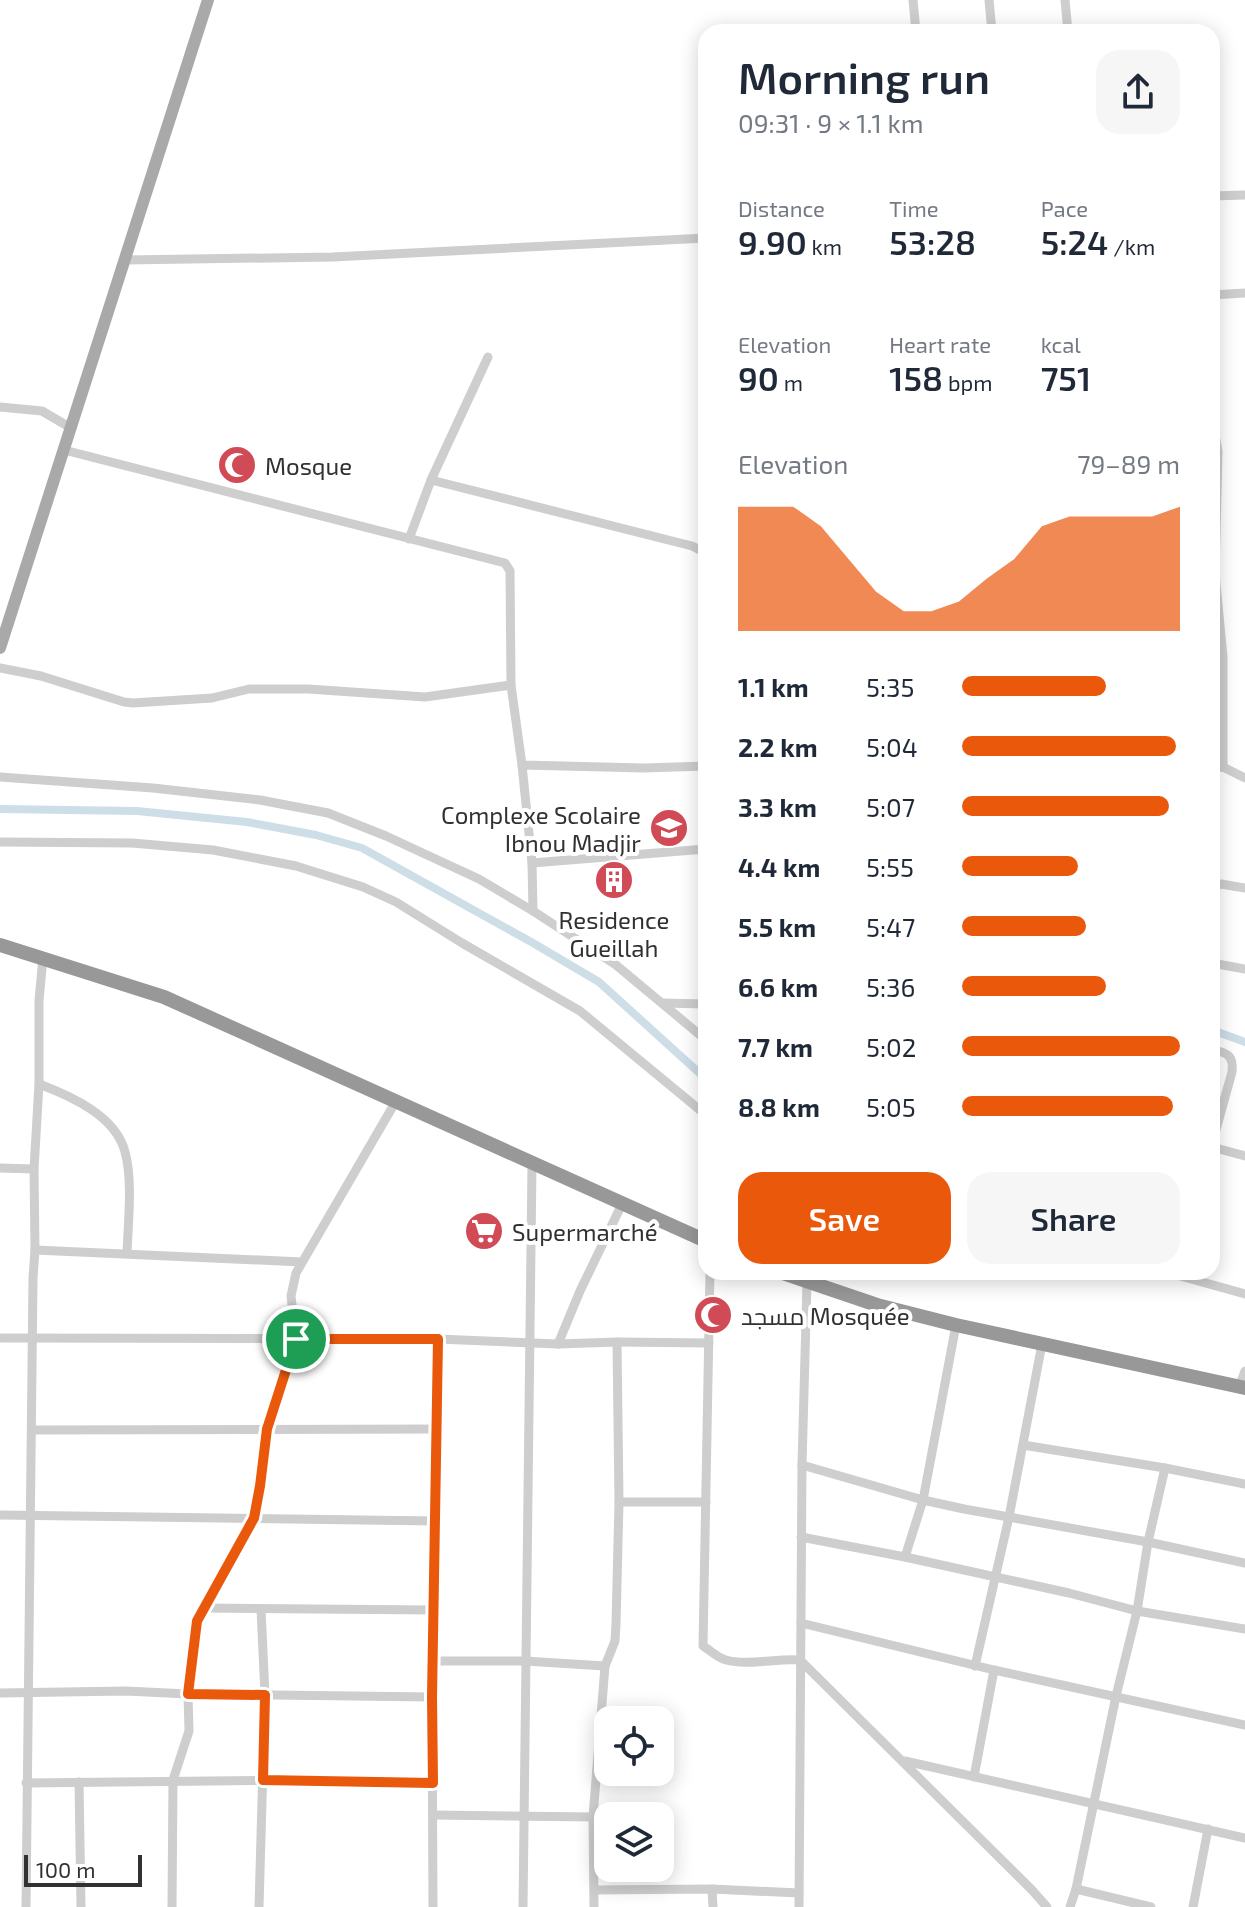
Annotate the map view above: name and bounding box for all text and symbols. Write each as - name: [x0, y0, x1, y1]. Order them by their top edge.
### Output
- text: Morning run: [738, 50, 990, 103]
- button: share: [1096, 50, 1180, 134]
- text: 09:31 · 9 × 1.1 km: [738, 107, 924, 138]
- text: Distance: [738, 195, 825, 221]
- text: Time: [889, 195, 939, 221]
- text: Pace: [1041, 195, 1088, 221]
- text: 9.90: [738, 221, 807, 262]
- text: 53:28: [889, 221, 976, 262]
- text: 5:24: [1041, 221, 1108, 262]
- text: km: [807, 233, 842, 259]
- text: /km: [1108, 233, 1155, 259]
- text: Elevation: [738, 331, 831, 357]
- text: Heart rate: [889, 331, 991, 357]
- text: kcal: [1041, 331, 1081, 357]
- text: 90: [738, 357, 779, 398]
- text: 158: [889, 357, 943, 398]
- text: 751: [1041, 357, 1091, 398]
- text: m: [779, 369, 803, 395]
- text: bpm: [943, 369, 993, 395]
- mosque icon: Mosque: [216, 444, 258, 486]
- text: Elevation: [738, 448, 848, 479]
- text: 79–89 m: [1077, 448, 1180, 479]
- place label: Mosque: [265, 451, 352, 480]
- text: 1.1 km: [738, 671, 809, 702]
- text: 5:35: [866, 671, 914, 702]
- text: 2.2 km: [738, 731, 818, 762]
- text: 5:04: [866, 731, 918, 762]
- text: 3.3 km: [738, 791, 817, 822]
- text: 5:07: [866, 791, 915, 822]
- place label: Complexe Scolaire Ibnou Madjir: [441, 800, 641, 857]
- school or university icon: Complexe Scolaire Ibnou Madjir: [648, 807, 690, 849]
- text: 4.4 km: [738, 851, 820, 882]
- text: 5:55: [866, 851, 914, 882]
- building icon: Residence Gueillah: [593, 859, 635, 901]
- place label: Residence Gueillah: [559, 905, 669, 962]
- text: 5.5 km: [738, 911, 816, 942]
- text: 5:47: [866, 911, 915, 942]
- text: 6.6 km: [738, 971, 818, 1002]
- text: 5:36: [866, 971, 915, 1002]
- text: 7.7 km: [738, 1031, 813, 1062]
- text: 5:02: [866, 1031, 916, 1062]
- text: 8.8 km: [738, 1091, 820, 1122]
- text: 5:05: [866, 1091, 916, 1122]
- button: Save: [738, 1172, 951, 1264]
- button: Share: [967, 1172, 1180, 1264]
- supermarket icon: Supermarché: [463, 1210, 505, 1252]
- place label: Supermarché: [512, 1217, 658, 1246]
- mosque icon: مسجد Mosquée: [692, 1294, 734, 1336]
- place label: مسجد Mosquée: [741, 1301, 910, 1330]
- pin: [262, 1305, 330, 1373]
- icon: arrive: [274, 1317, 318, 1361]
- map controls: [594, 1706, 674, 1882]
- button: locate: [594, 1706, 674, 1786]
- button: layers: [594, 1802, 674, 1882]
- scale bar: [24, 1851, 142, 1887]
- text: 100 m: [36, 1856, 95, 1882]

